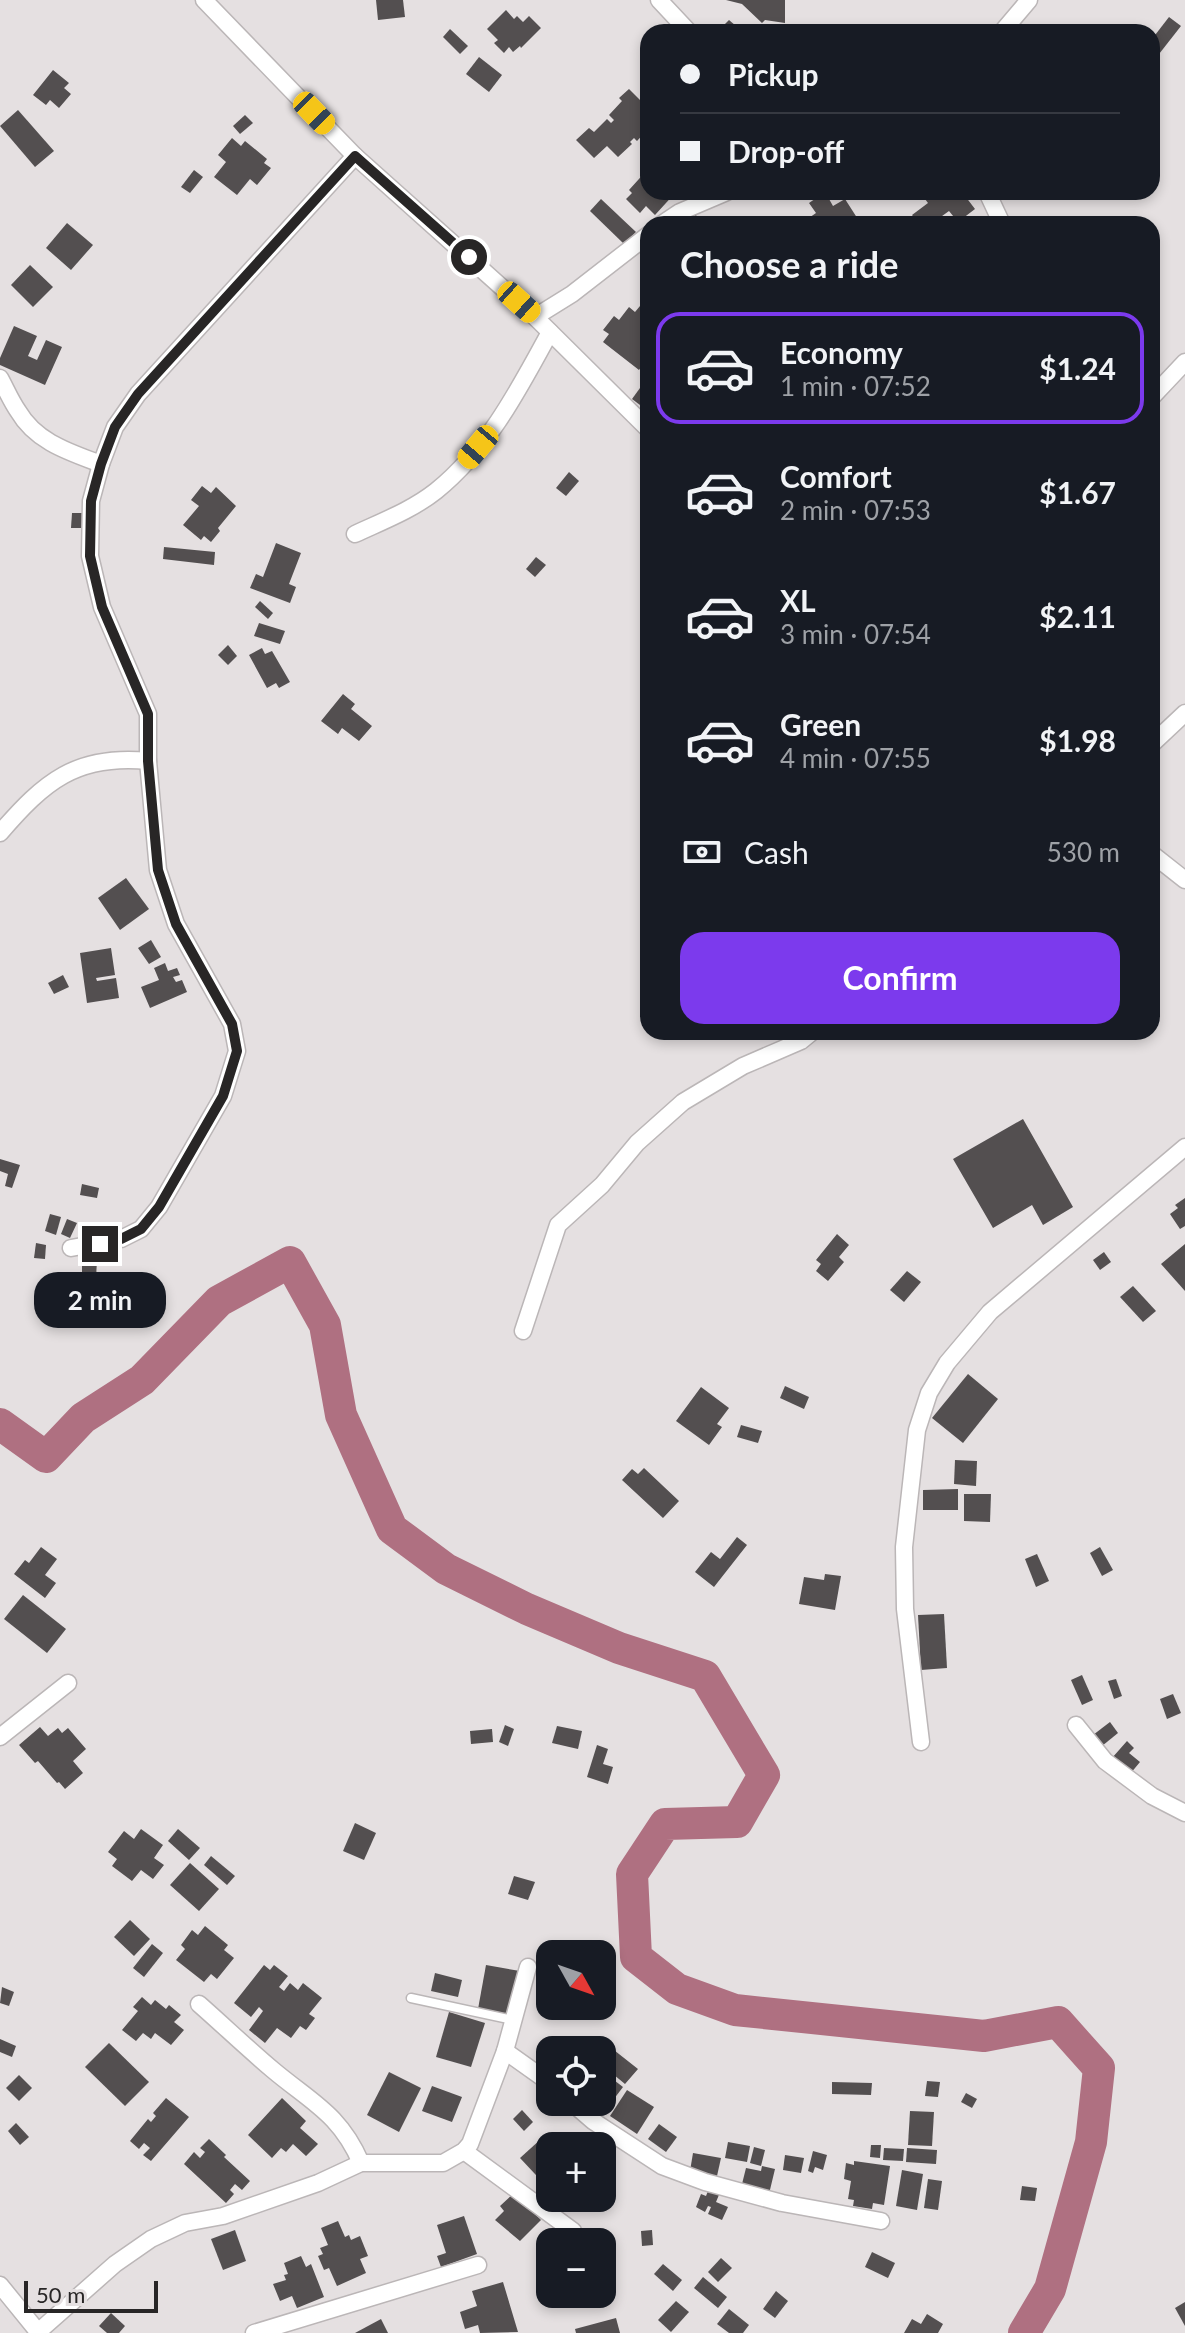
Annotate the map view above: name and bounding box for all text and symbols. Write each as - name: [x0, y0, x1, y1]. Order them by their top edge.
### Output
- text: Pickup: [728, 56, 819, 92]
- car: [289, 87, 339, 139]
- text: Drop-off: [728, 133, 844, 169]
- route start: [451, 239, 487, 275]
- text: Choose a ride: [680, 242, 899, 286]
- car: [493, 277, 545, 327]
- icon: car: [684, 332, 756, 404]
- text: Economy: [780, 334, 903, 370]
- text: $1.24: [1039, 350, 1116, 386]
- text: 1 min · 07:52: [780, 370, 931, 402]
- car: [453, 421, 503, 473]
- icon: car: [684, 456, 756, 528]
- text: Comfort: [780, 458, 892, 494]
- text: $1.67: [1039, 474, 1116, 510]
- text: 2 min · 07:53: [780, 494, 931, 526]
- icon: car: [684, 580, 756, 652]
- text: XL: [780, 582, 816, 618]
- text: $2.11: [1039, 598, 1116, 634]
- text: 3 min · 07:54: [780, 618, 931, 650]
- icon: car: [684, 704, 756, 776]
- text: Green: [780, 706, 861, 742]
- text: $1.98: [1039, 722, 1116, 758]
- text: 4 min · 07:55: [780, 742, 931, 774]
- icon: cash: [680, 830, 724, 874]
- text: Cash: [744, 834, 809, 870]
- text: 530 m: [1047, 836, 1120, 868]
- button: Confirm: [680, 932, 1120, 1024]
- route end: [82, 1226, 118, 1262]
- callout: 2 min: [34, 1272, 166, 1328]
- text: 2 min: [68, 1284, 132, 1316]
- north arrow: [536, 1940, 616, 2020]
- map controls: [536, 1940, 616, 2308]
- button: locate: [536, 2036, 616, 2116]
- button: +: [536, 2132, 616, 2212]
- button: −: [536, 2228, 616, 2308]
- scale bar: [24, 2277, 158, 2313]
- text: 50 m: [36, 2281, 85, 2308]

